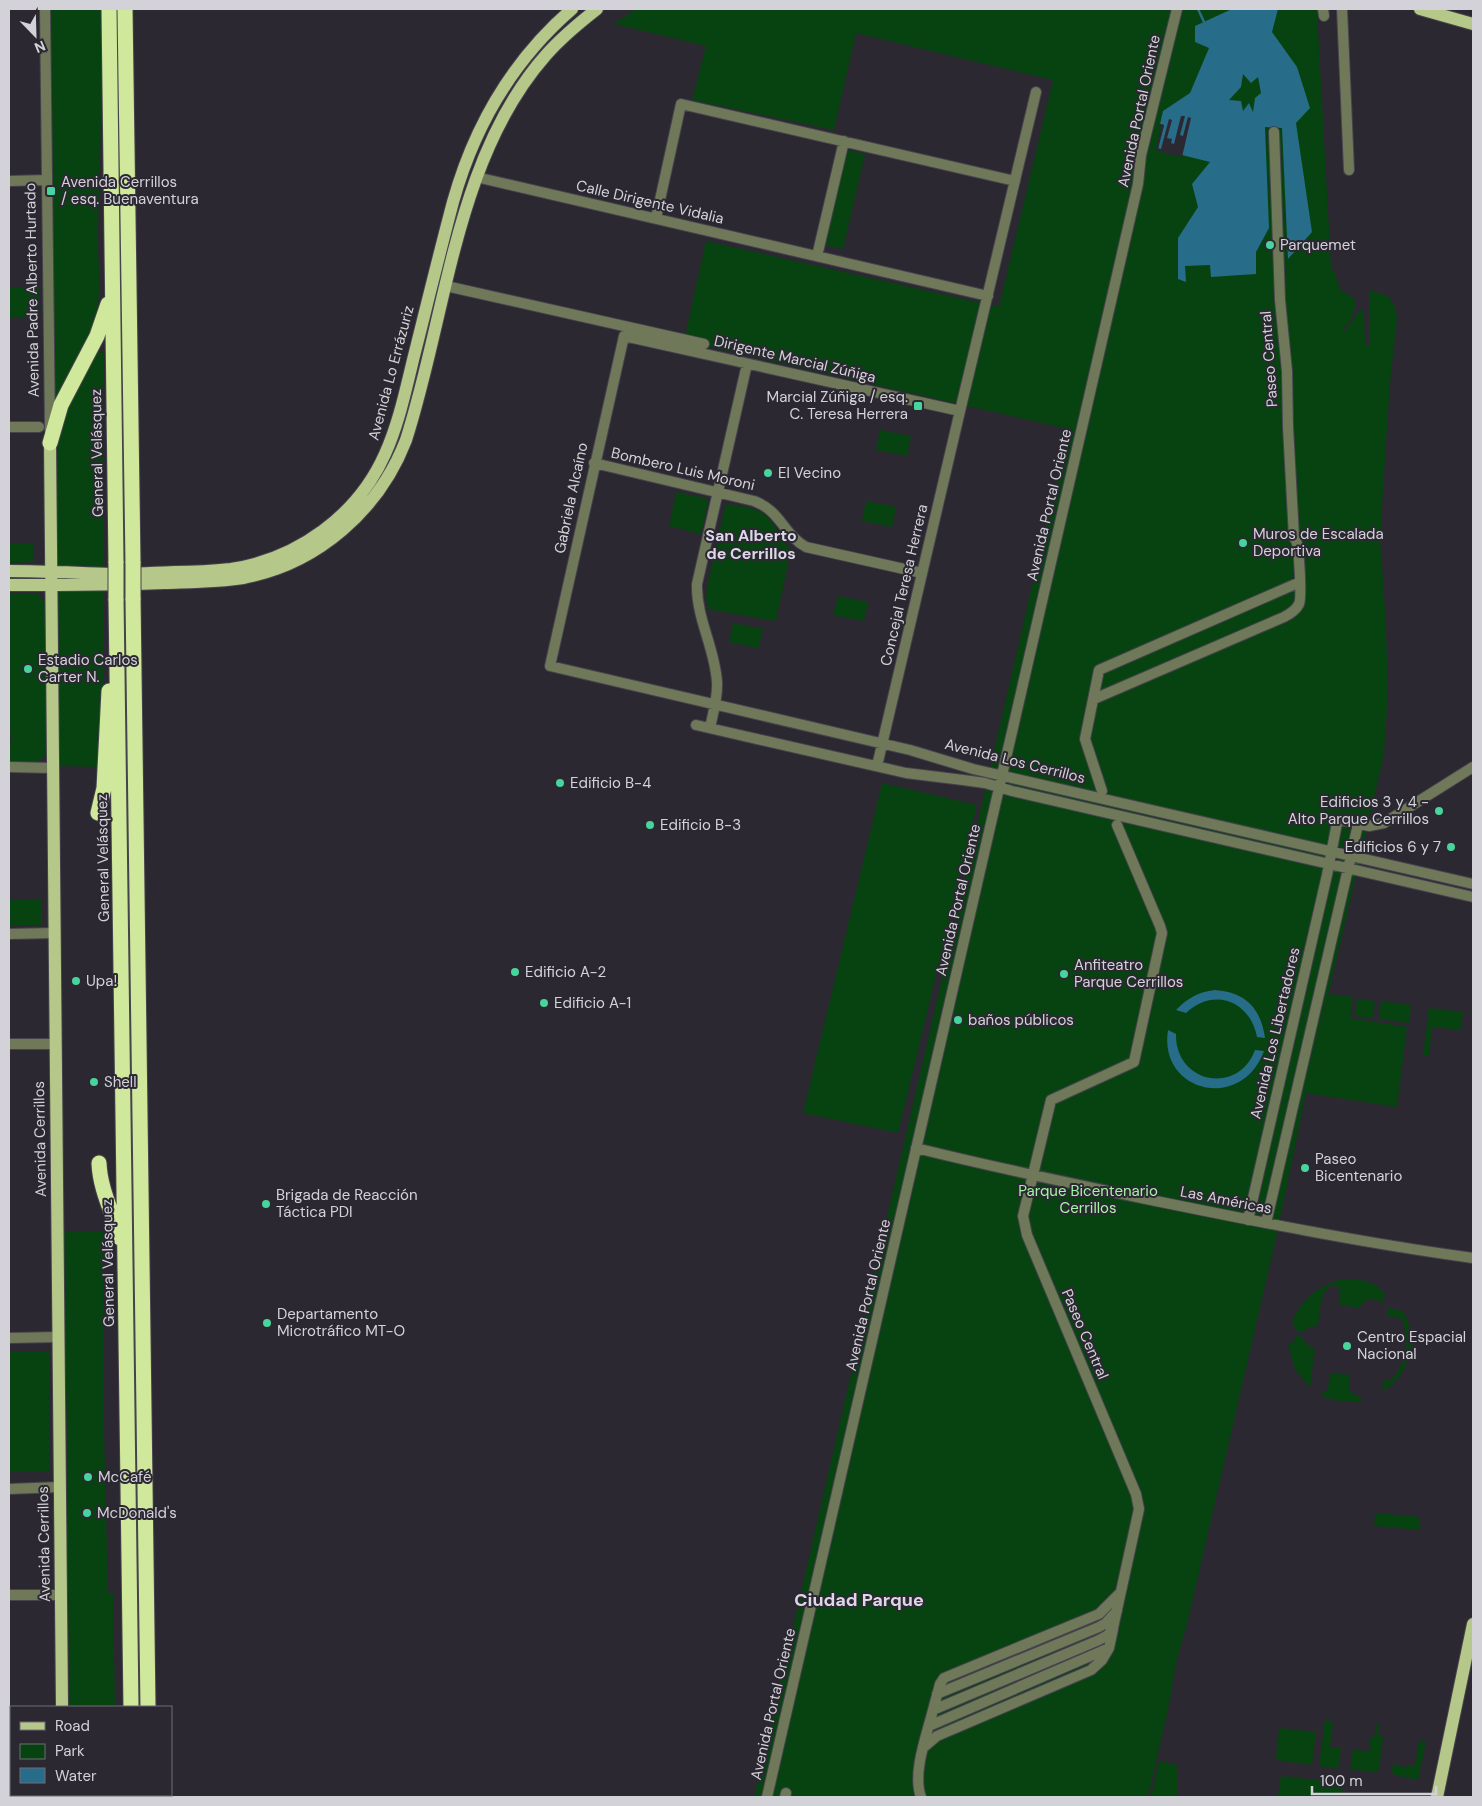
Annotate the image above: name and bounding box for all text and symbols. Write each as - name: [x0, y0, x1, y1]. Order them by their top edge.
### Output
- north arrow: [10, 10, 60, 60]
- street label: Avenida Portal Oriente: [1113, 33, 1165, 189]
- text: N: [32, 37, 48, 57]
- place label: Avenida Cerrillos / esq. Buenaventura: [61, 172, 199, 209]
- street label: Calle Dirigente Vidalia: [574, 175, 726, 229]
- street label: Avenida Padre Alberto Hurtado: [20, 182, 44, 398]
- marker: Avenida Cerrillos / esq. Buenaventura: [45, 185, 57, 197]
- place label: Parquemet: [1280, 235, 1356, 255]
- marker: Parquemet: [1264, 239, 1276, 251]
- street label: Avenida Lo Errázuriz: [363, 303, 419, 443]
- street label: Paseo Central: [1256, 310, 1282, 408]
- street label: Dirigente Marcial Zúñiga: [712, 331, 878, 387]
- place label: Marcial Zúñiga / esq. C. Teresa Herrera: [767, 387, 908, 424]
- street label: General Velásquez: [86, 389, 108, 517]
- marker: Marcial Zúñiga / esq. C. Teresa Herrera: [912, 400, 924, 412]
- street label: Avenida Portal Oriente: [1022, 427, 1076, 583]
- street label: Gabriela Alcaíno: [549, 441, 593, 555]
- street label: Bombero Luis Moroni: [609, 443, 757, 495]
- place label: El Vecino: [778, 463, 841, 483]
- marker: El Vecino: [762, 467, 774, 479]
- street label: Concejal Teresa Herrera: [876, 502, 932, 668]
- place label: Muros de Escalada Deportiva: [1253, 524, 1384, 561]
- district label: San Alberto de Cerrillos: [705, 525, 797, 564]
- marker: Muros de Escalada Deportiva: [1237, 537, 1249, 549]
- place label: Estadio Carlos Carter N.: [38, 650, 138, 687]
- marker: Estadio Carlos Carter N.: [22, 663, 34, 675]
- street label: Avenida Los Cerrillos: [943, 734, 1087, 788]
- place label: Edificio B-4: [570, 773, 651, 793]
- marker: Edificio B-4: [554, 777, 566, 789]
- place label: Edificios 3 y 4 - Alto Parque Cerrillos: [1288, 792, 1429, 829]
- street label: General Velásquez: [92, 794, 114, 922]
- marker: Edificios 3 y 4 - Alto Parque Cerrillos: [1433, 805, 1445, 817]
- place label: Edificio B-3: [660, 815, 741, 835]
- marker: Edificio B-3: [644, 819, 656, 831]
- street label: Avenida Portal Oriente: [931, 822, 985, 978]
- place label: Edificios 6 y 7: [1345, 837, 1441, 857]
- marker: Edificios 6 y 7: [1445, 841, 1457, 853]
- street label: Avenida Los Libertadores: [1246, 945, 1304, 1121]
- place label: Anfiteatro Parque Cerrillos: [1074, 955, 1183, 992]
- place label: Edificio A-2: [525, 962, 606, 982]
- marker: Edificio A-2: [509, 966, 521, 978]
- marker: Anfiteatro Parque Cerrillos: [1058, 968, 1070, 980]
- place label: Upa!: [86, 971, 117, 991]
- marker: Upa!: [70, 975, 82, 987]
- place label: Edificio A-1: [554, 993, 631, 1013]
- marker: Edificio A-1: [538, 997, 550, 1009]
- place label: baños públicos: [968, 1010, 1074, 1030]
- marker: baños públicos: [952, 1014, 964, 1026]
- place label: Shell: [104, 1072, 137, 1092]
- marker: Shell: [88, 1076, 100, 1088]
- street label: Avenida Cerrillos: [29, 1081, 51, 1197]
- place label: Paseo Bicentenario: [1315, 1149, 1402, 1186]
- marker: Paseo Bicentenario: [1299, 1162, 1311, 1174]
- park label: Parque Bicentenario Cerrillos: [1018, 1181, 1158, 1218]
- street label: Las Américas: [1179, 1181, 1273, 1219]
- place label: Brigada de Reacción Táctica PDI: [276, 1185, 418, 1222]
- marker: Brigada de Reacción Táctica PDI: [260, 1198, 272, 1210]
- street label: General Velásquez: [97, 1199, 119, 1327]
- street label: Avenida Portal Oriente: [841, 1217, 895, 1373]
- street label: Paseo Central: [1057, 1286, 1113, 1382]
- place label: Departamento Microtráfico MT-O: [277, 1304, 405, 1341]
- marker: Departamento Microtráfico MT-O: [261, 1317, 273, 1329]
- place label: Centro Espacial Nacional: [1357, 1327, 1466, 1364]
- marker: Centro Espacial Nacional: [1341, 1340, 1353, 1352]
- place label: McCafé: [98, 1467, 151, 1487]
- marker: McCafé: [82, 1471, 94, 1483]
- street label: Avenida Cerrillos: [33, 1486, 55, 1602]
- place label: McDonald's: [97, 1503, 177, 1523]
- marker: McDonald's: [81, 1507, 93, 1519]
- district label: Ciudad Parque: [794, 1588, 924, 1612]
- street label: Avenida Portal Oriente: [746, 1626, 800, 1782]
- legend: [10, 1706, 172, 1796]
- text: Road: [55, 1716, 90, 1736]
- text: Park: [55, 1741, 85, 1761]
- scale bar: [1312, 1764, 1436, 1796]
- text: Water: [55, 1766, 97, 1786]
- text: 100 m: [1320, 1771, 1363, 1791]

